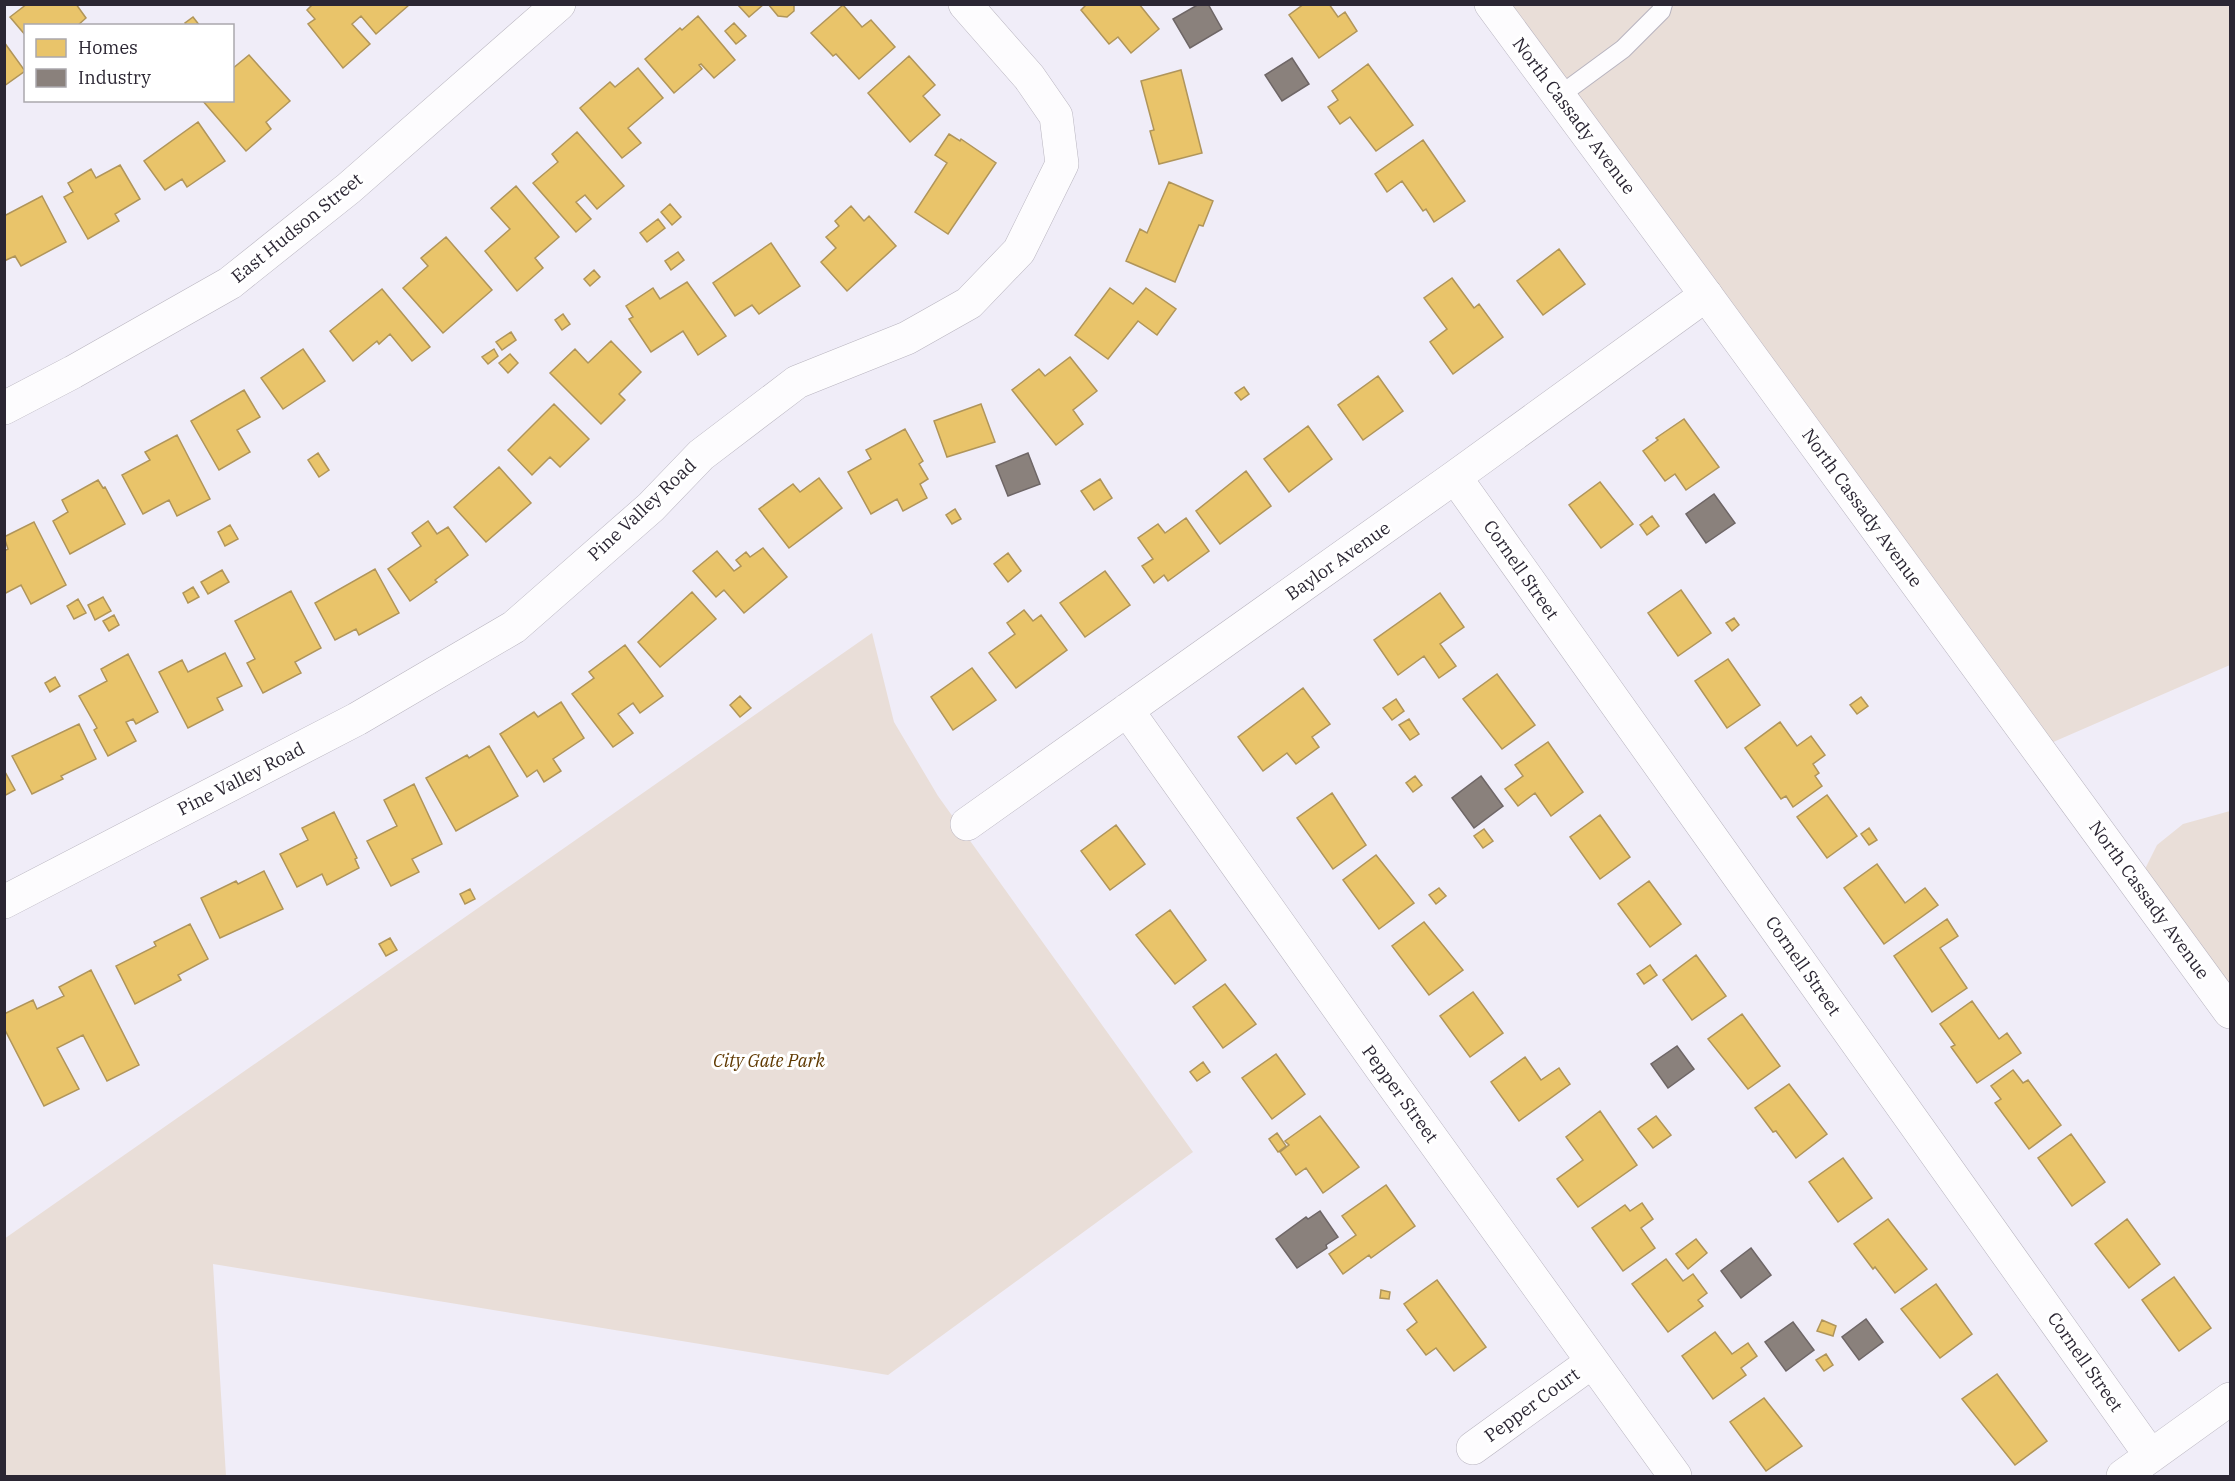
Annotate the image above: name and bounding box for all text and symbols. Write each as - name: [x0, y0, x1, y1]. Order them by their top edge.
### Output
- legend: [24, 24, 234, 102]
- street label: North Cassady Avenue: [1508, 33, 1641, 199]
- text: Homes: [78, 36, 138, 59]
- text: Industry: [78, 66, 151, 89]
- street label: East Hudson Street: [227, 168, 367, 288]
- street label: North Cassady Avenue: [1797, 424, 1928, 592]
- street label: Pine Valley Road: [583, 453, 701, 566]
- street label: Cornell Street: [1479, 515, 1564, 624]
- street label: Baylor Avenue: [1281, 516, 1394, 605]
- street label: Pine Valley Road: [173, 737, 308, 821]
- street label: North Cassady Avenue: [2084, 816, 2215, 984]
- street label: Cornell Street: [1761, 911, 1846, 1020]
- street label: Pepper Street: [1357, 1040, 1444, 1147]
- park label: City Gate Park: [713, 1049, 825, 1072]
- street label: Cornell Street: [2043, 1307, 2128, 1416]
- street label: Pepper Court: [1480, 1362, 1584, 1447]

